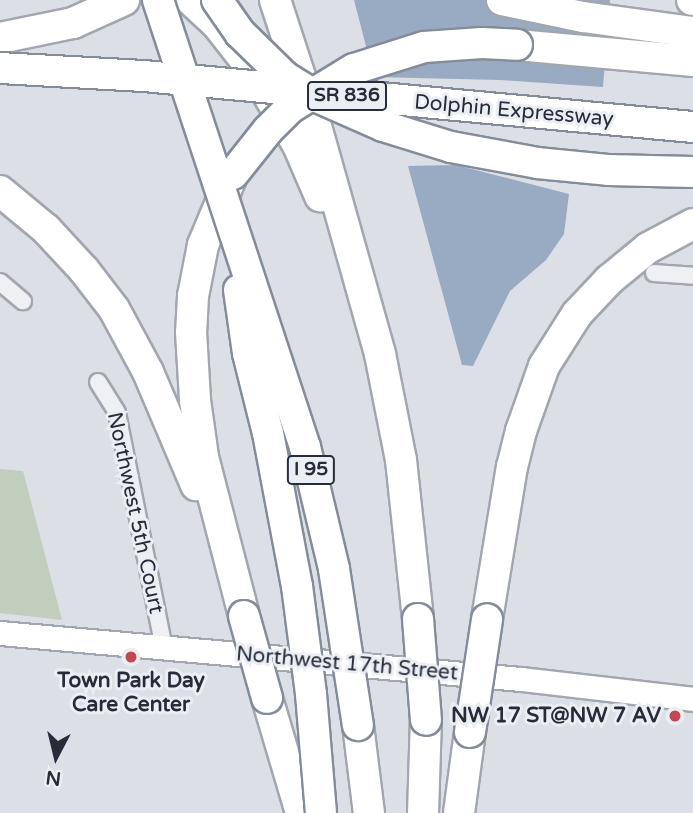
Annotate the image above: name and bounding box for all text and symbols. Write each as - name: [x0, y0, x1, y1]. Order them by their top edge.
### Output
- road number: SR 836: [307, 80, 387, 111]
- street label: Dolphin Expressway: [413, 90, 615, 132]
- street label: Northwest 5th Court: [101, 410, 169, 616]
- road number: I 95: [286, 454, 336, 485]
- street label: Northwest 17th Street: [235, 642, 459, 686]
- marker: Town Park Day Care Center: [123, 649, 139, 665]
- place label: Town Park Day Care Center: [57, 668, 205, 718]
- place label: NW 17 ST@NW 7 AV: [451, 703, 661, 729]
- marker: NW 17 ST@NW 7 AV: [667, 708, 683, 724]
- north arrow: [21, 722, 91, 792]
- text: N: [45, 766, 62, 790]

